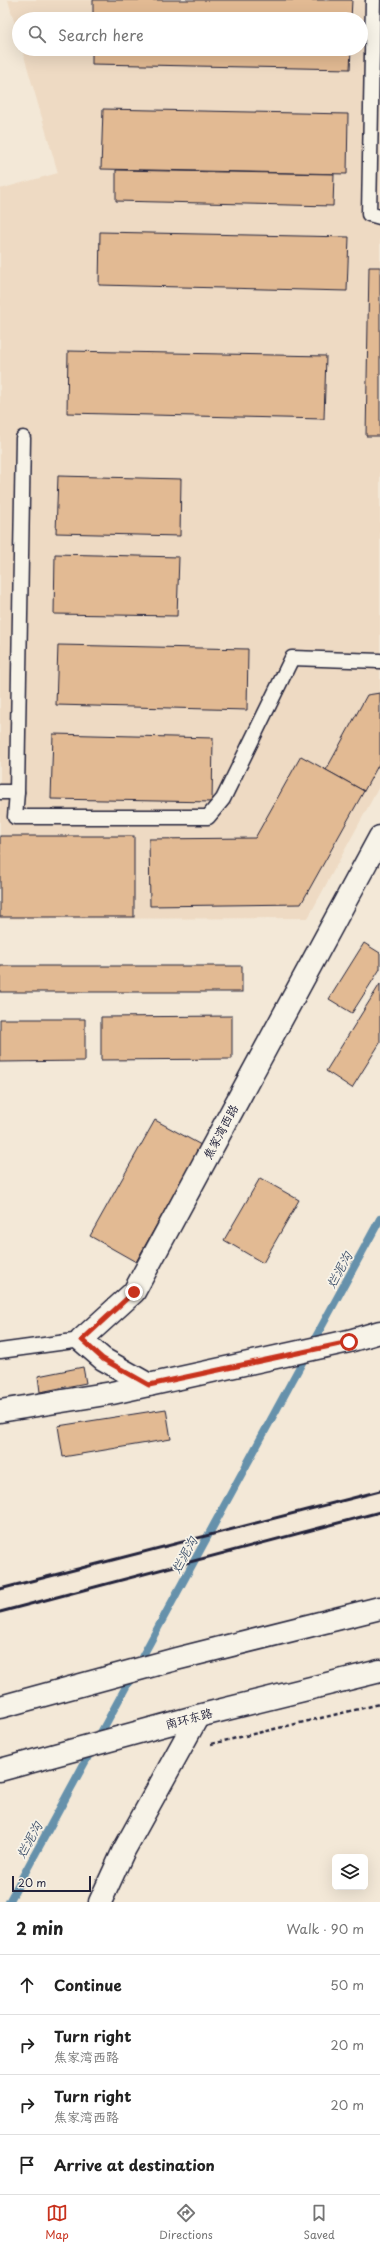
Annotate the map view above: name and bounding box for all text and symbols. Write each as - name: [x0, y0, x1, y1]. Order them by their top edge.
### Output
- search box: [12, 12, 368, 56]
- icon: search: [26, 23, 48, 45]
- text: Search here: [58, 23, 144, 46]
- street label: 焦家湾西路: [198, 1101, 242, 1162]
- water label: 烂泥沟: [321, 1247, 357, 1291]
- route end: [125, 1283, 143, 1301]
- route start: [340, 1333, 358, 1351]
- water label: 烂泥沟: [166, 1532, 202, 1576]
- street label: 南环东路: [163, 1703, 214, 1733]
- water label: 烂泥沟: [11, 1817, 47, 1861]
- map controls: [332, 1854, 368, 1890]
- button: layers: [332, 1854, 368, 1890]
- scale bar: [12, 1874, 91, 1893]
- text: 20 m: [18, 1874, 46, 1891]
- text: 2 min: [16, 1915, 63, 1941]
- text: Walk · 90 m: [287, 1919, 364, 1938]
- text: Continue: [54, 1973, 122, 1996]
- icon: ahead: [16, 1974, 38, 1996]
- text: 50 m: [330, 1975, 364, 1994]
- text: Turn right: [54, 2024, 131, 2047]
- icon: right: [16, 2034, 38, 2056]
- text: 20 m: [330, 2035, 364, 2054]
- text: 焦家湾西路: [54, 2047, 119, 2066]
- text: Turn right: [54, 2084, 131, 2107]
- icon: right: [16, 2094, 38, 2116]
- text: 20 m: [330, 2095, 364, 2114]
- text: 焦家湾西路: [54, 2107, 119, 2126]
- text: Arrive at destination: [54, 2153, 215, 2176]
- icon: arrive: [16, 2154, 38, 2176]
- tab: Map: [45, 2202, 69, 2243]
- tab: Directions: [159, 2202, 213, 2243]
- tab: Saved: [303, 2202, 335, 2243]

